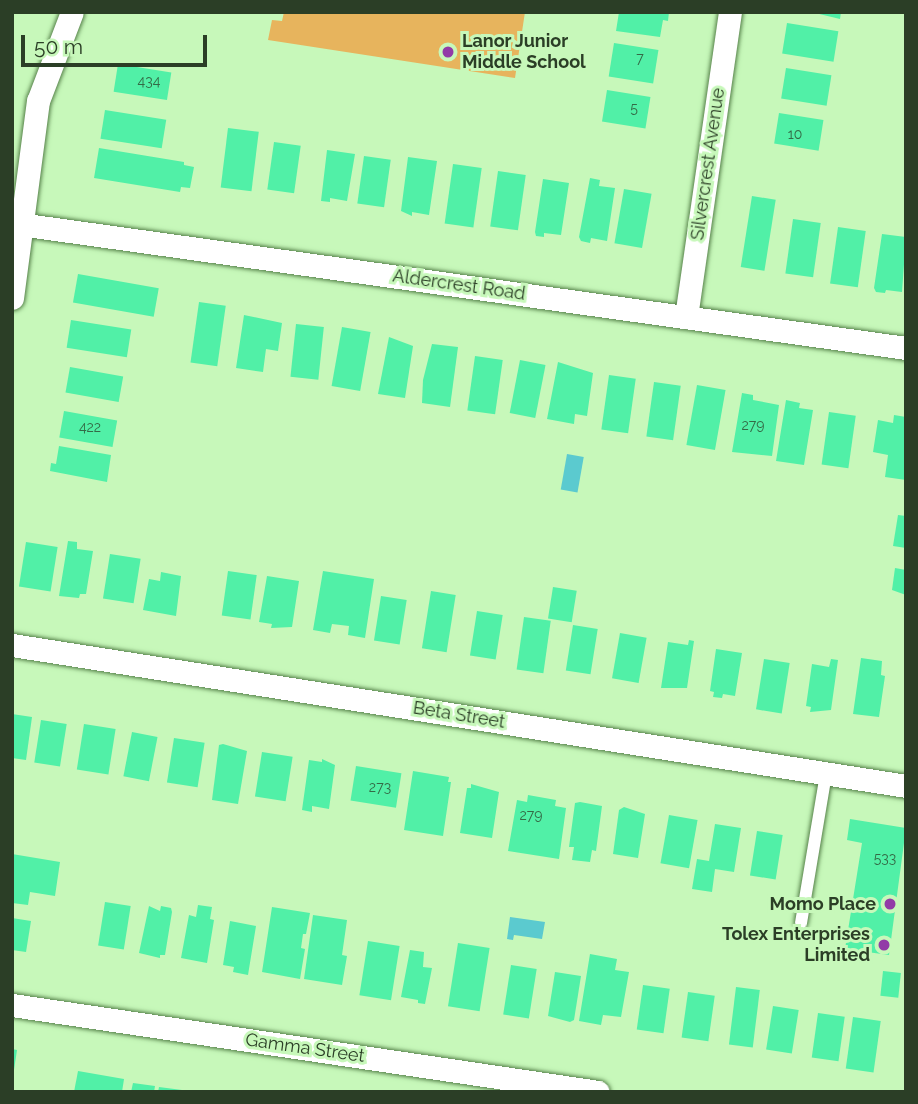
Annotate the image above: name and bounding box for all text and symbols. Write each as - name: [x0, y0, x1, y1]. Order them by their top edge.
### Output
- scale bar: [24, 21, 210, 65]
- place label: Lanor Junior Middle School: [462, 31, 586, 74]
- text: 50 m: [34, 34, 83, 59]
- marker: Lanor Junior Middle School: [440, 44, 456, 60]
- house number: 7: [636, 50, 644, 66]
- house number: 434: [138, 73, 160, 89]
- street label: Silvercrest Avenue: [687, 86, 729, 242]
- house number: 5: [630, 100, 638, 116]
- house number: 10: [788, 126, 802, 142]
- street label: Aldercrest Road: [391, 265, 527, 305]
- house number: 279: [742, 417, 764, 433]
- house number: 422: [79, 419, 101, 435]
- street label: Beta Street: [411, 697, 507, 733]
- house number: 273: [369, 779, 391, 795]
- house number: 279: [520, 807, 542, 823]
- house number: 533: [874, 850, 896, 866]
- place label: Momo Place: [770, 893, 876, 915]
- marker: Momo Place: [882, 896, 898, 912]
- place label: Tolex Enterprises Limited: [722, 924, 870, 967]
- marker: Tolex Enterprises Limited: [876, 937, 892, 953]
- street label: Gamma Street: [244, 1029, 366, 1067]

